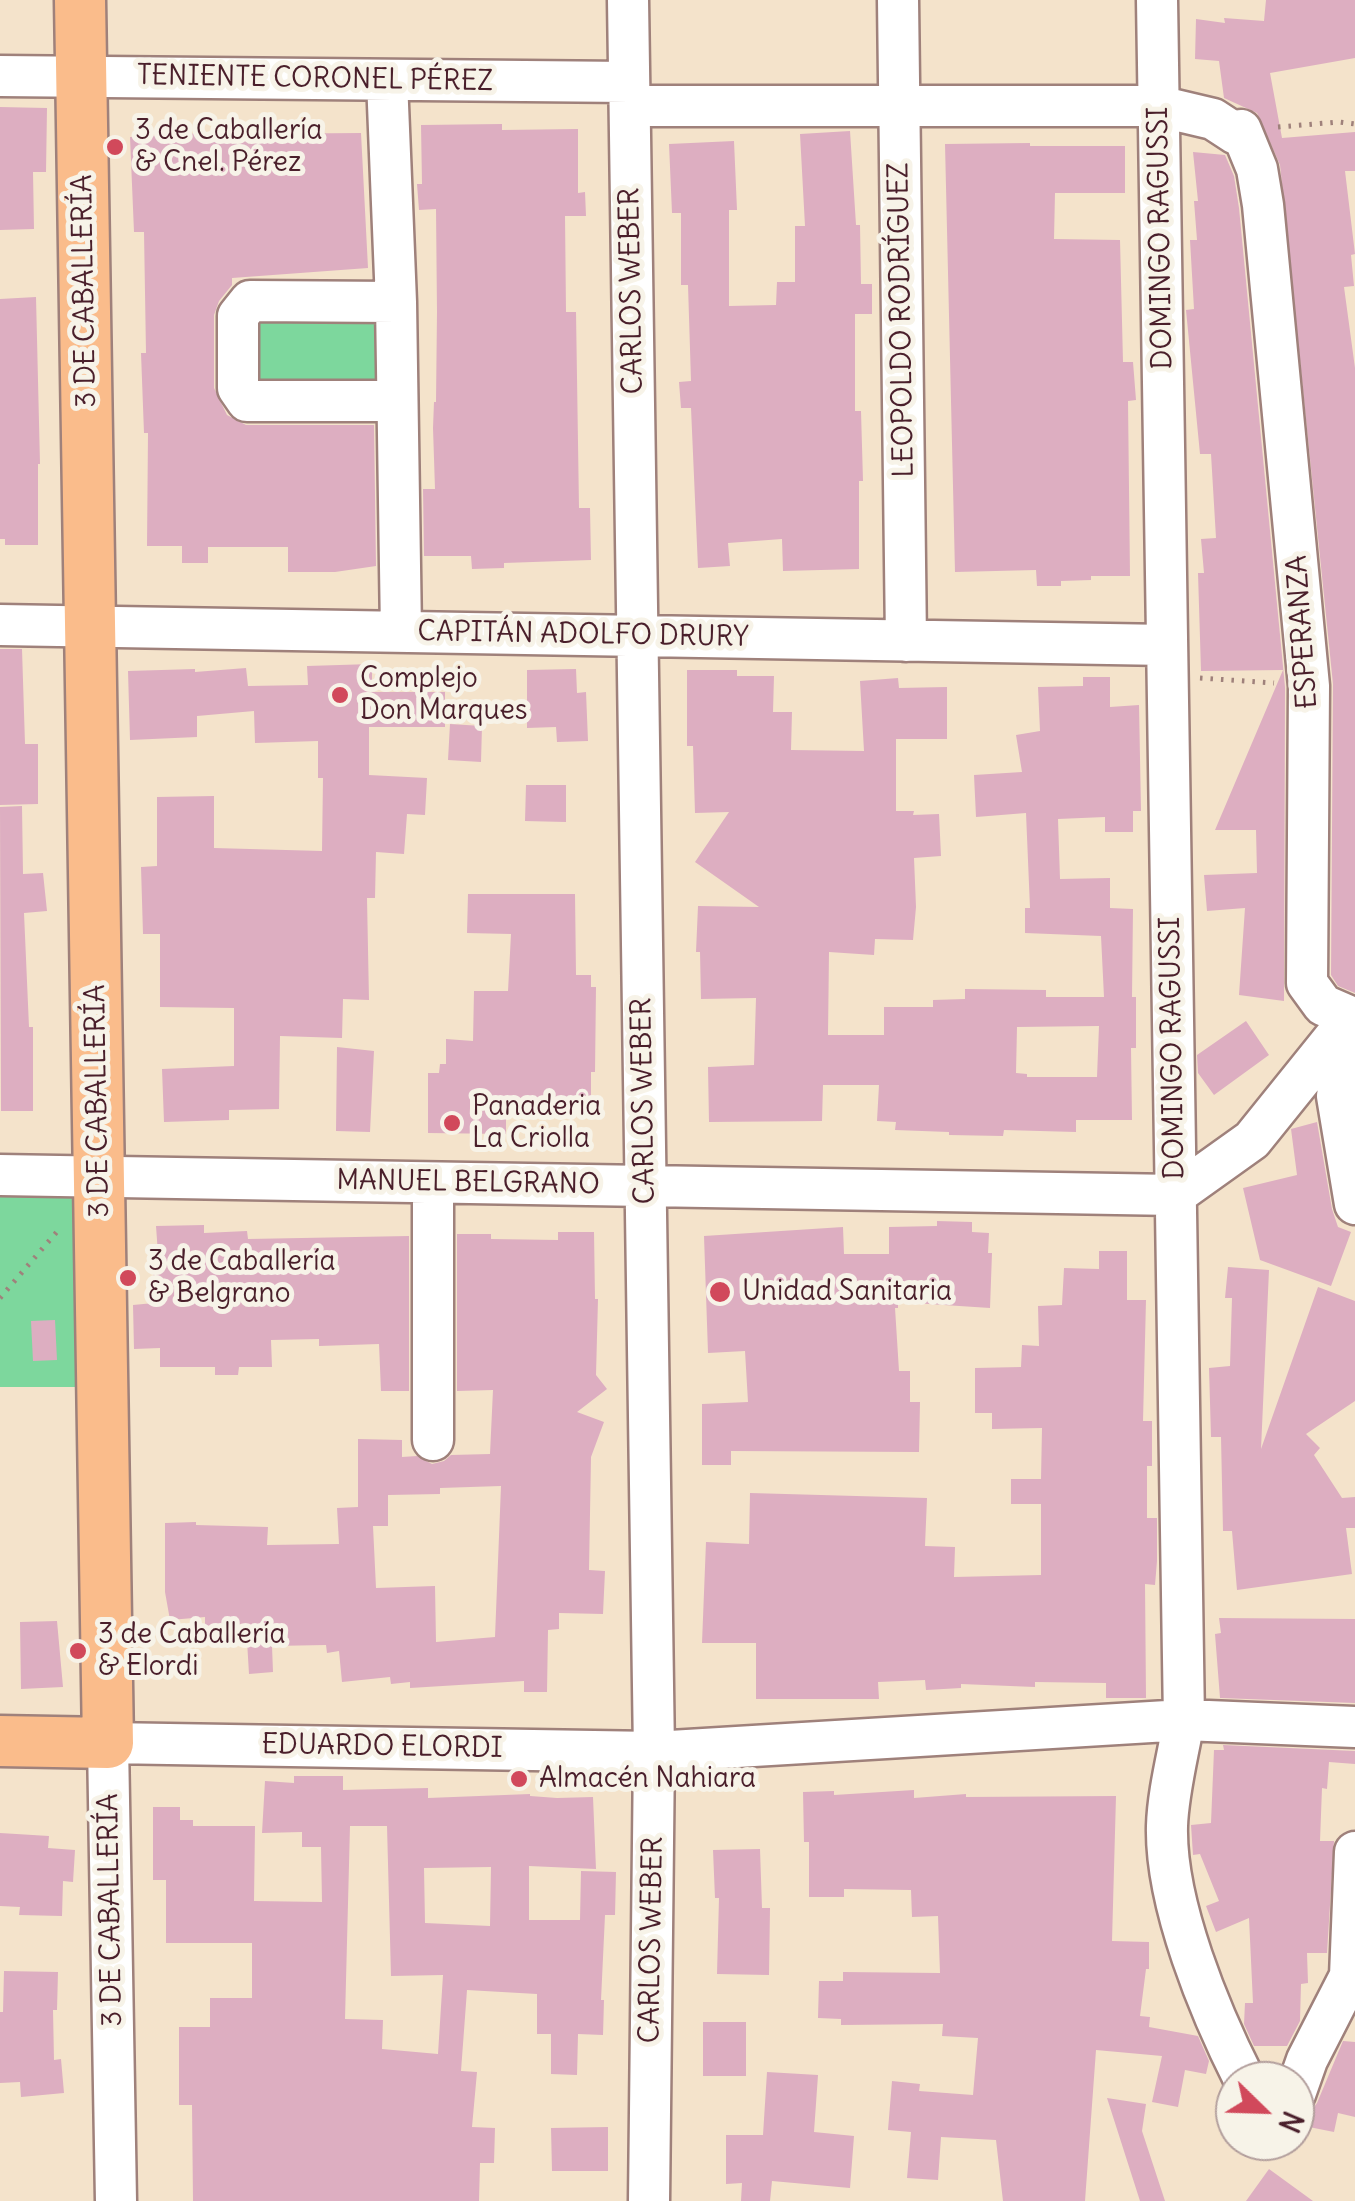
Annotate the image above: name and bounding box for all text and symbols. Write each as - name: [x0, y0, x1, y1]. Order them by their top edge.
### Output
- street label: TENIENTE CORONEL PÉREZ: [137, 59, 493, 99]
- street label: DOMINGO RAGUSSI: [1142, 106, 1180, 370]
- place label: 3 de Caballería & Cnel. Pérez: [135, 114, 323, 180]
- marker: 3 de Caballería & Cnel. Pérez: [104, 136, 126, 158]
- street label: LEOPOLDO RODRÍGUEZ: [882, 162, 922, 478]
- street label: 3 DE CABALLERÍA: [66, 174, 104, 408]
- street label: CARLOS WEBER: [613, 187, 651, 395]
- street label: ESPERANZA: [1281, 554, 1325, 710]
- street label: CAPITÁN ADOLFO DRURY: [417, 615, 749, 655]
- place label: Complejo Don Marques: [360, 662, 528, 728]
- marker: Complejo Don Marques: [329, 684, 351, 706]
- street label: DOMINGO RAGUSSI: [1154, 916, 1192, 1180]
- street label: 3 DE CABALLERÍA: [79, 984, 117, 1218]
- street label: CARLOS WEBER: [625, 997, 663, 1205]
- place label: Panaderia La Criolla: [472, 1090, 601, 1156]
- marker: Panaderia La Criolla: [441, 1112, 463, 1134]
- street label: MANUEL BELGRANO: [336, 1164, 600, 1202]
- place label: 3 de Caballería & Belgrano: [148, 1245, 336, 1311]
- marker: 3 de Caballería & Belgrano: [117, 1267, 139, 1289]
- place label: Unidad Sanitaria: [742, 1275, 952, 1309]
- marker: Unidad Sanitaria: [707, 1279, 733, 1305]
- place label: 3 de Caballería & Elordi: [98, 1618, 286, 1684]
- marker: 3 de Caballería & Elordi: [67, 1640, 89, 1662]
- street label: EDUARDO ELORDI: [261, 1728, 503, 1766]
- place label: Almacén Nahiara: [539, 1762, 756, 1796]
- marker: Almacén Nahiara: [508, 1768, 530, 1790]
- street label: 3 DE CABALLERÍA: [92, 1793, 130, 2027]
- street label: CARLOS WEBER: [633, 1836, 671, 2044]
- north arrow: [1215, 2061, 1315, 2161]
- text: N: [1270, 2106, 1311, 2138]

